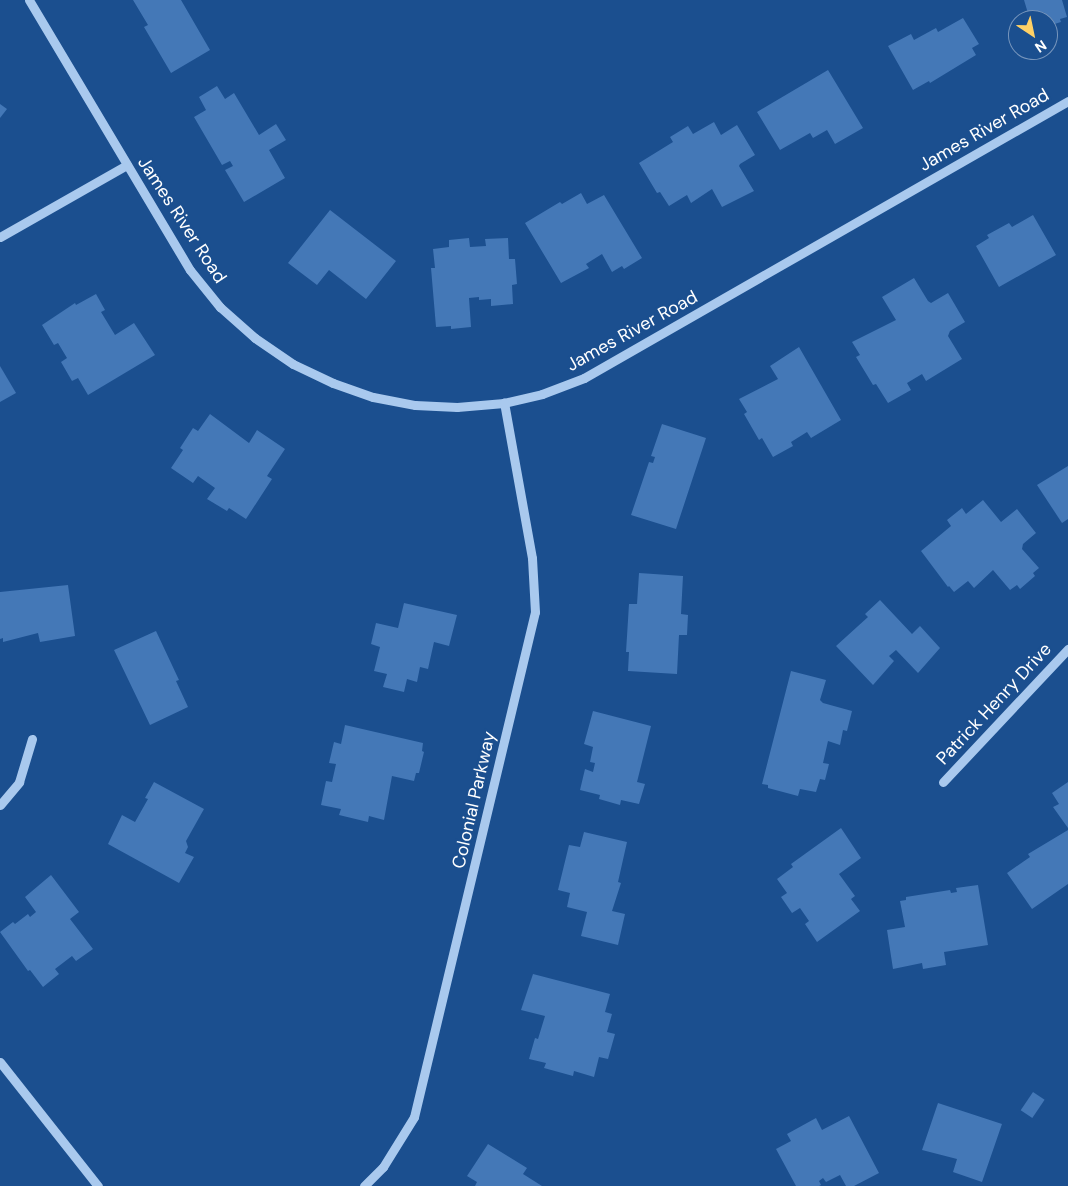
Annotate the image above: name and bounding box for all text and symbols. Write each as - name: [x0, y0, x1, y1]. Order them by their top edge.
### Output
- north arrow: [1008, 10, 1058, 60]
- text: N: [1032, 36, 1050, 57]
- street label: James River Road: [915, 84, 1053, 176]
- street label: James River Road: [133, 153, 231, 287]
- street label: James River Road: [563, 286, 701, 376]
- street label: Patrick Henry Drive: [932, 639, 1056, 769]
- street label: Colonial Parkway: [448, 729, 500, 871]

